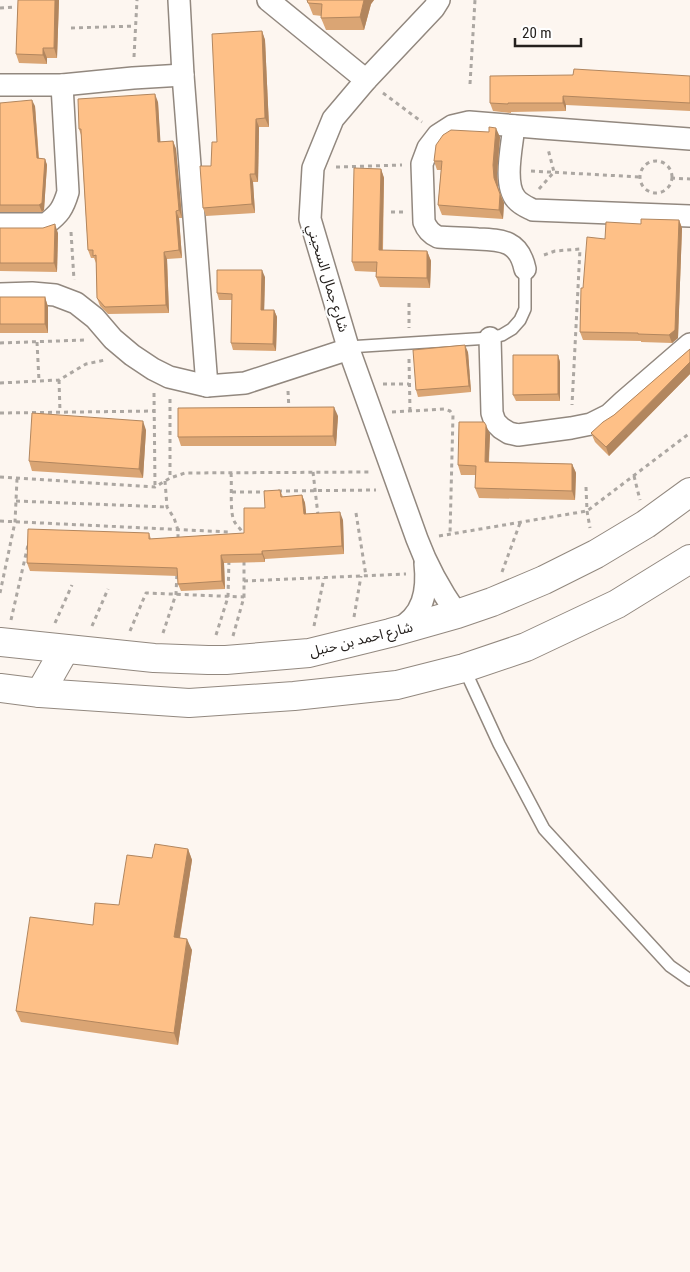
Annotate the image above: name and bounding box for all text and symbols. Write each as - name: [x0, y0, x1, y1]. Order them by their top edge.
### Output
- scale bar: [515, 15, 581, 47]
- text: 20 m: [522, 24, 552, 42]
- street label: شارع جمال السحيني: [301, 222, 352, 335]
- street label: شارع احمد بن حنبل: [308, 618, 415, 663]

